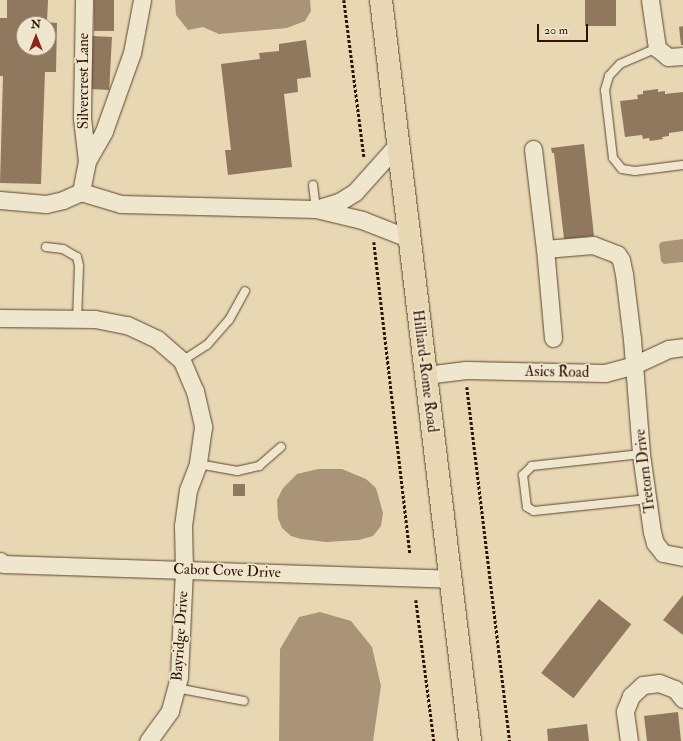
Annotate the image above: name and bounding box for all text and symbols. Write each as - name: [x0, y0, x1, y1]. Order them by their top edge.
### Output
- north arrow: [16, 16, 56, 56]
- scale bar: [539, 16, 590, 42]
- text: N: [31, 18, 41, 31]
- text: 20 m: [544, 23, 568, 38]
- street label: Silvercrest Lane: [75, 33, 93, 129]
- street label: Hilliard-Rome Road: [409, 309, 441, 433]
- street label: Asics Road: [525, 362, 589, 382]
- street label: Tretorn Drive: [631, 428, 659, 514]
- street label: Cabot Cove Drive: [173, 560, 281, 582]
- street label: Bayridge Drive: [168, 590, 192, 682]

